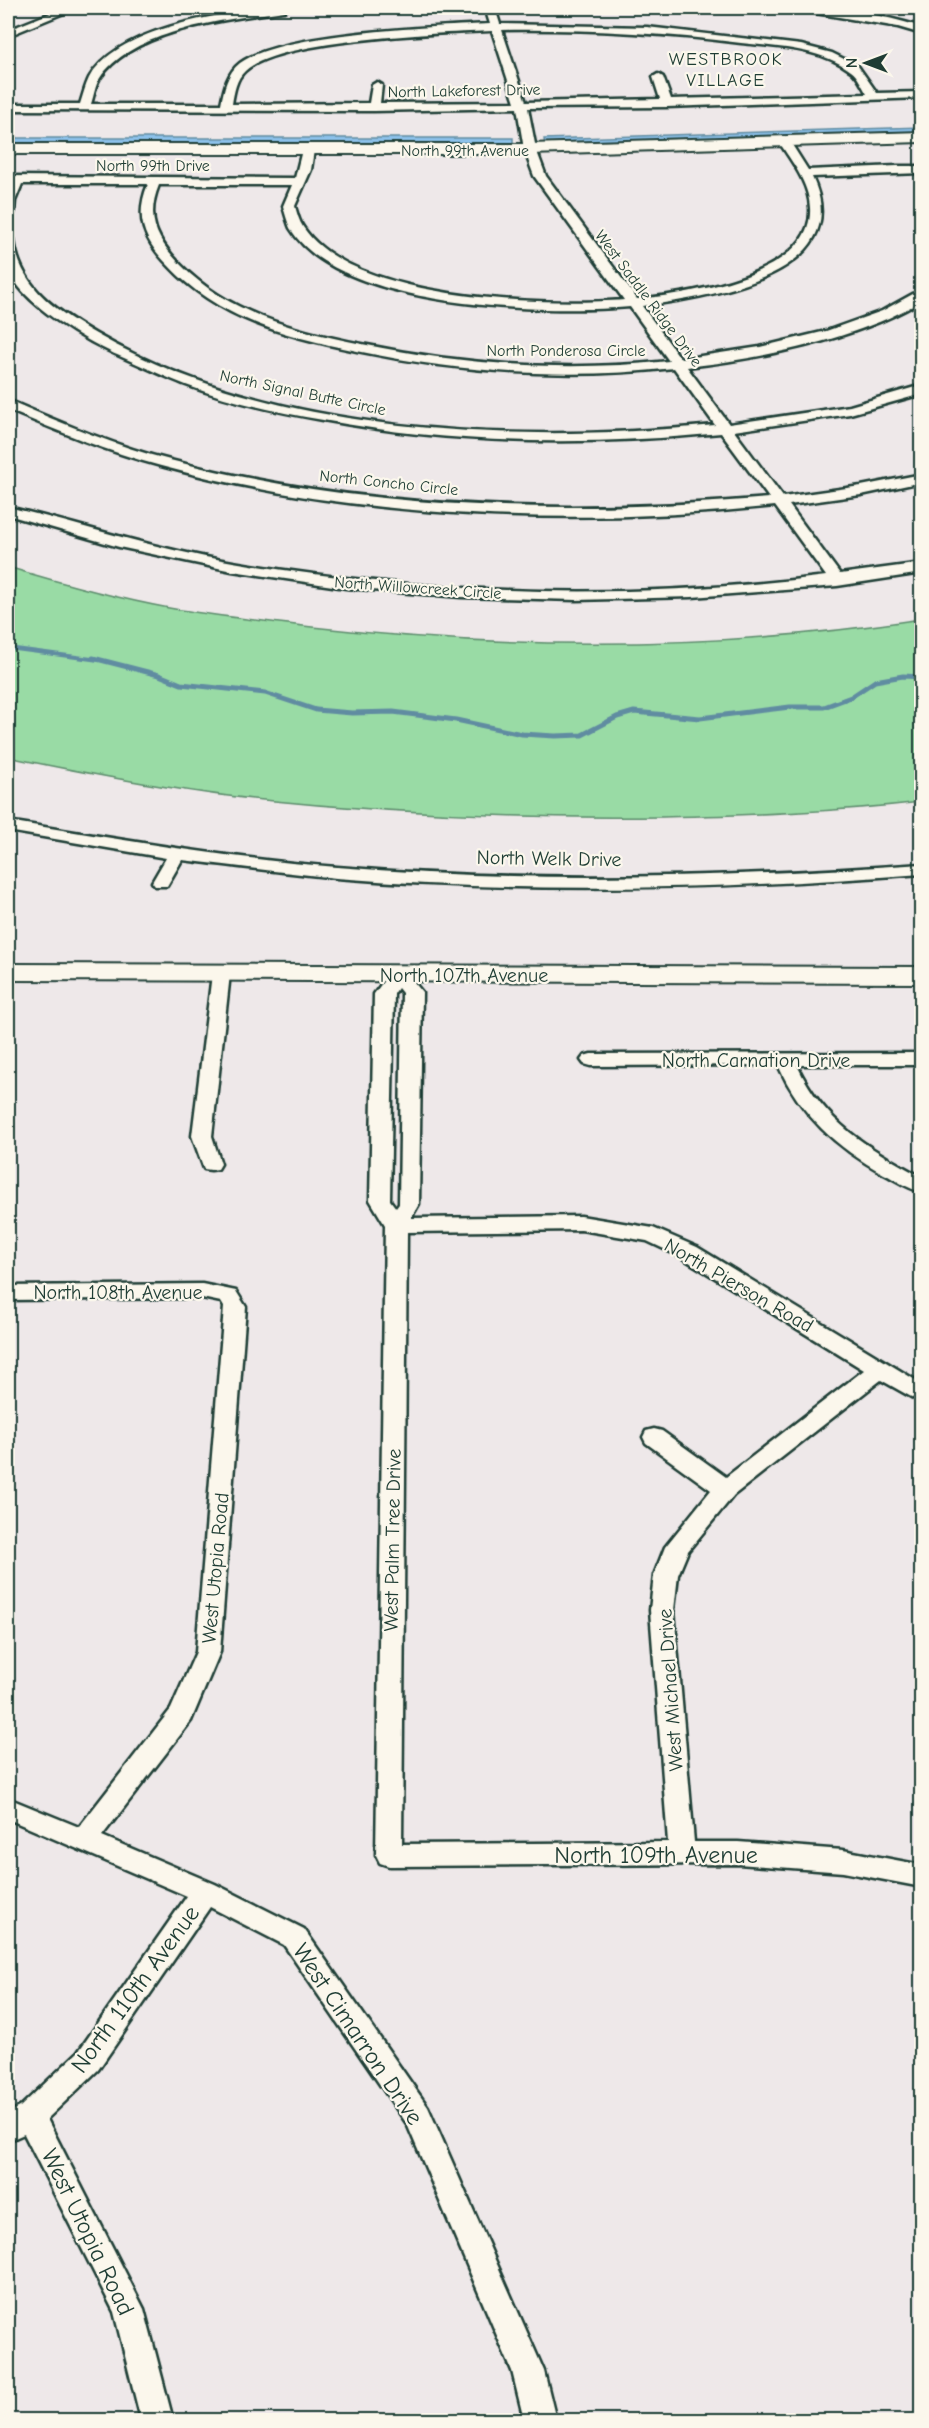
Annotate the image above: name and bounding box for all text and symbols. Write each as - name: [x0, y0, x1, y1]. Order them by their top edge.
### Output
- north arrow: [836, 33, 896, 93]
- district label: WESTBROOK VILLAGE: [669, 49, 783, 91]
- text: N: [843, 58, 861, 68]
- street label: North Lakeforest Drive: [387, 81, 541, 101]
- street label: North 99th Avenue: [401, 142, 529, 160]
- street label: North 99th Drive: [96, 157, 210, 175]
- street label: West Saddle Ridge Drive: [591, 227, 705, 370]
- street label: North Ponderosa Circle: [486, 342, 646, 360]
- street label: North Signal Butte Circle: [218, 367, 388, 419]
- street label: North Concho Circle: [319, 467, 459, 499]
- street label: North Willowcreek Circle: [334, 573, 502, 603]
- street label: North Welk Drive: [477, 846, 621, 871]
- street label: North 107th Avenue: [380, 964, 548, 987]
- street label: North Carnation Drive: [662, 1049, 850, 1072]
- street label: North Pierson Road: [660, 1233, 817, 1337]
- street label: North 108th Avenue: [33, 1281, 203, 1304]
- street label: West Palm Tree Drive: [379, 1448, 406, 1632]
- street label: West Utopia Road: [197, 1492, 234, 1645]
- street label: West Michael Drive: [653, 1608, 688, 1772]
- street label: North 109th Avenue: [554, 1841, 758, 1869]
- street label: North 110th Avenue: [65, 1900, 205, 2078]
- street label: West Cimarron Drive: [287, 1938, 429, 2130]
- street label: West Utopia Road: [36, 2144, 140, 2320]

